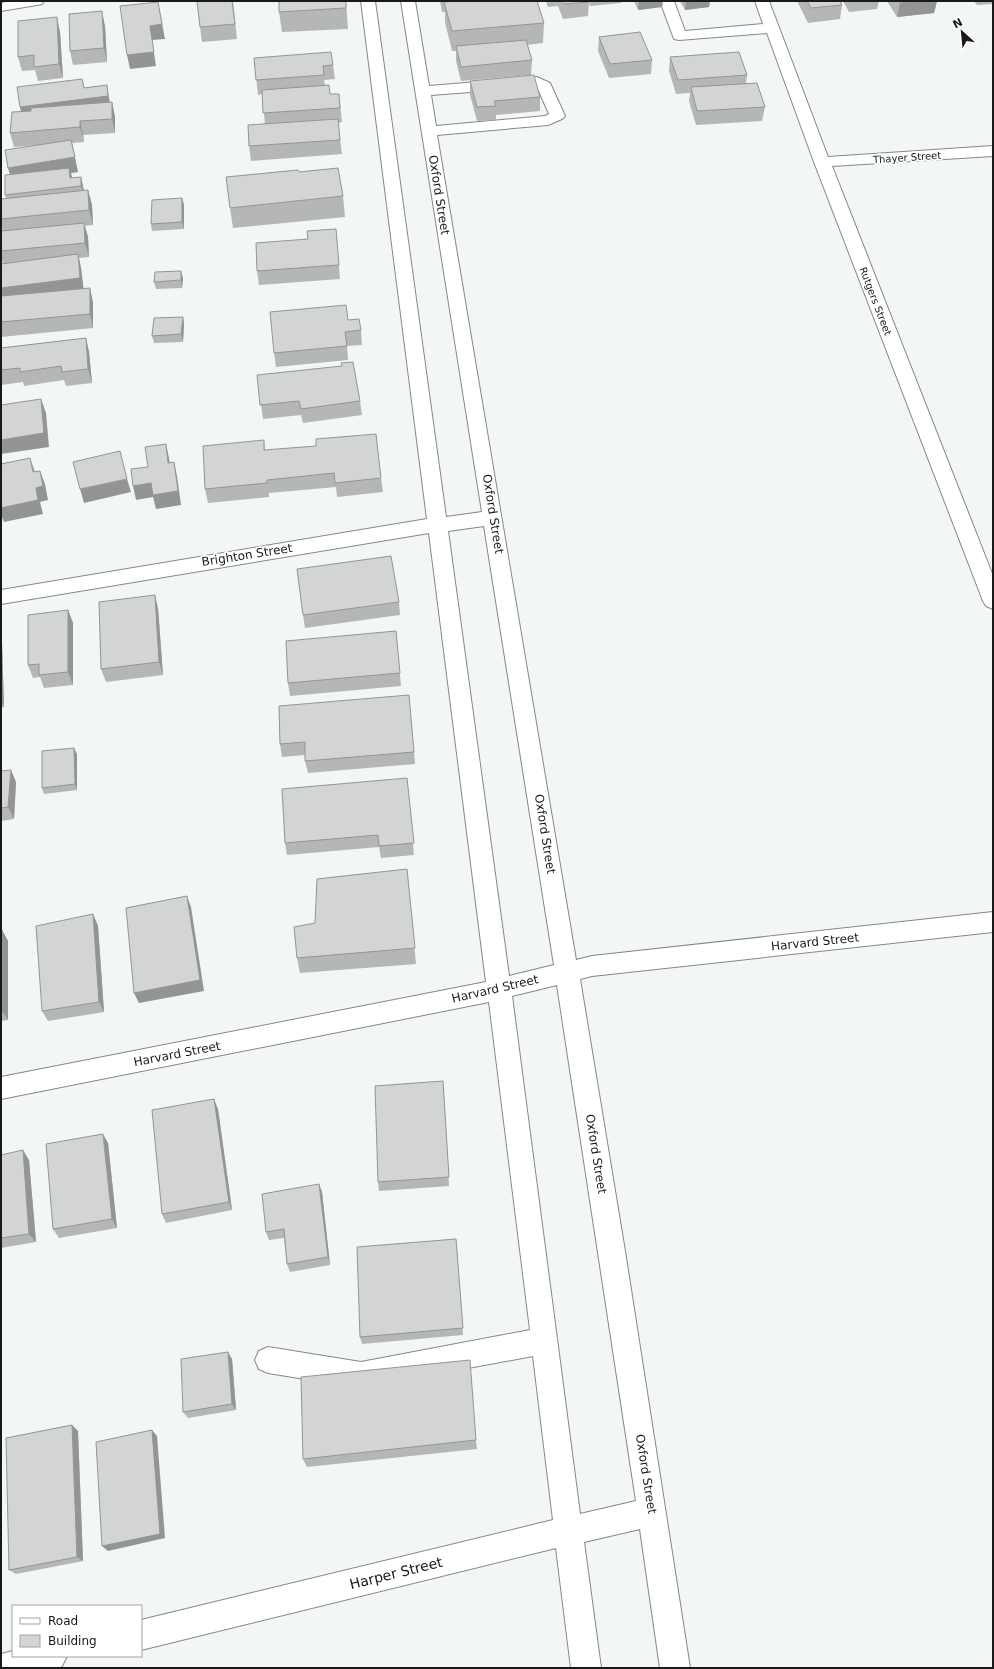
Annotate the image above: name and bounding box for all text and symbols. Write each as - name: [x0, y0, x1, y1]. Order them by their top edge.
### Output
- north arrow: [942, 12, 982, 52]
- text: N: [951, 16, 965, 31]
- street label: Thayer Street: [872, 150, 942, 165]
- street label: Oxford Street: [426, 154, 452, 236]
- street label: Rutgers Street: [857, 266, 894, 337]
- street label: Oxford Street: [480, 473, 506, 555]
- street label: Brighton Street: [201, 541, 294, 569]
- street label: Oxford Street: [532, 793, 558, 875]
- street label: Harvard Street: [770, 930, 860, 954]
- street label: Harvard Street: [450, 972, 540, 1006]
- street label: Harvard Street: [132, 1039, 222, 1069]
- street label: Oxford Street: [583, 1113, 609, 1195]
- street label: Oxford Street: [633, 1433, 659, 1515]
- street label: Harper Street: [348, 1554, 445, 1592]
- legend: [12, 1605, 142, 1657]
- text: Road: [48, 1614, 78, 1628]
- text: Building: [48, 1634, 97, 1648]

